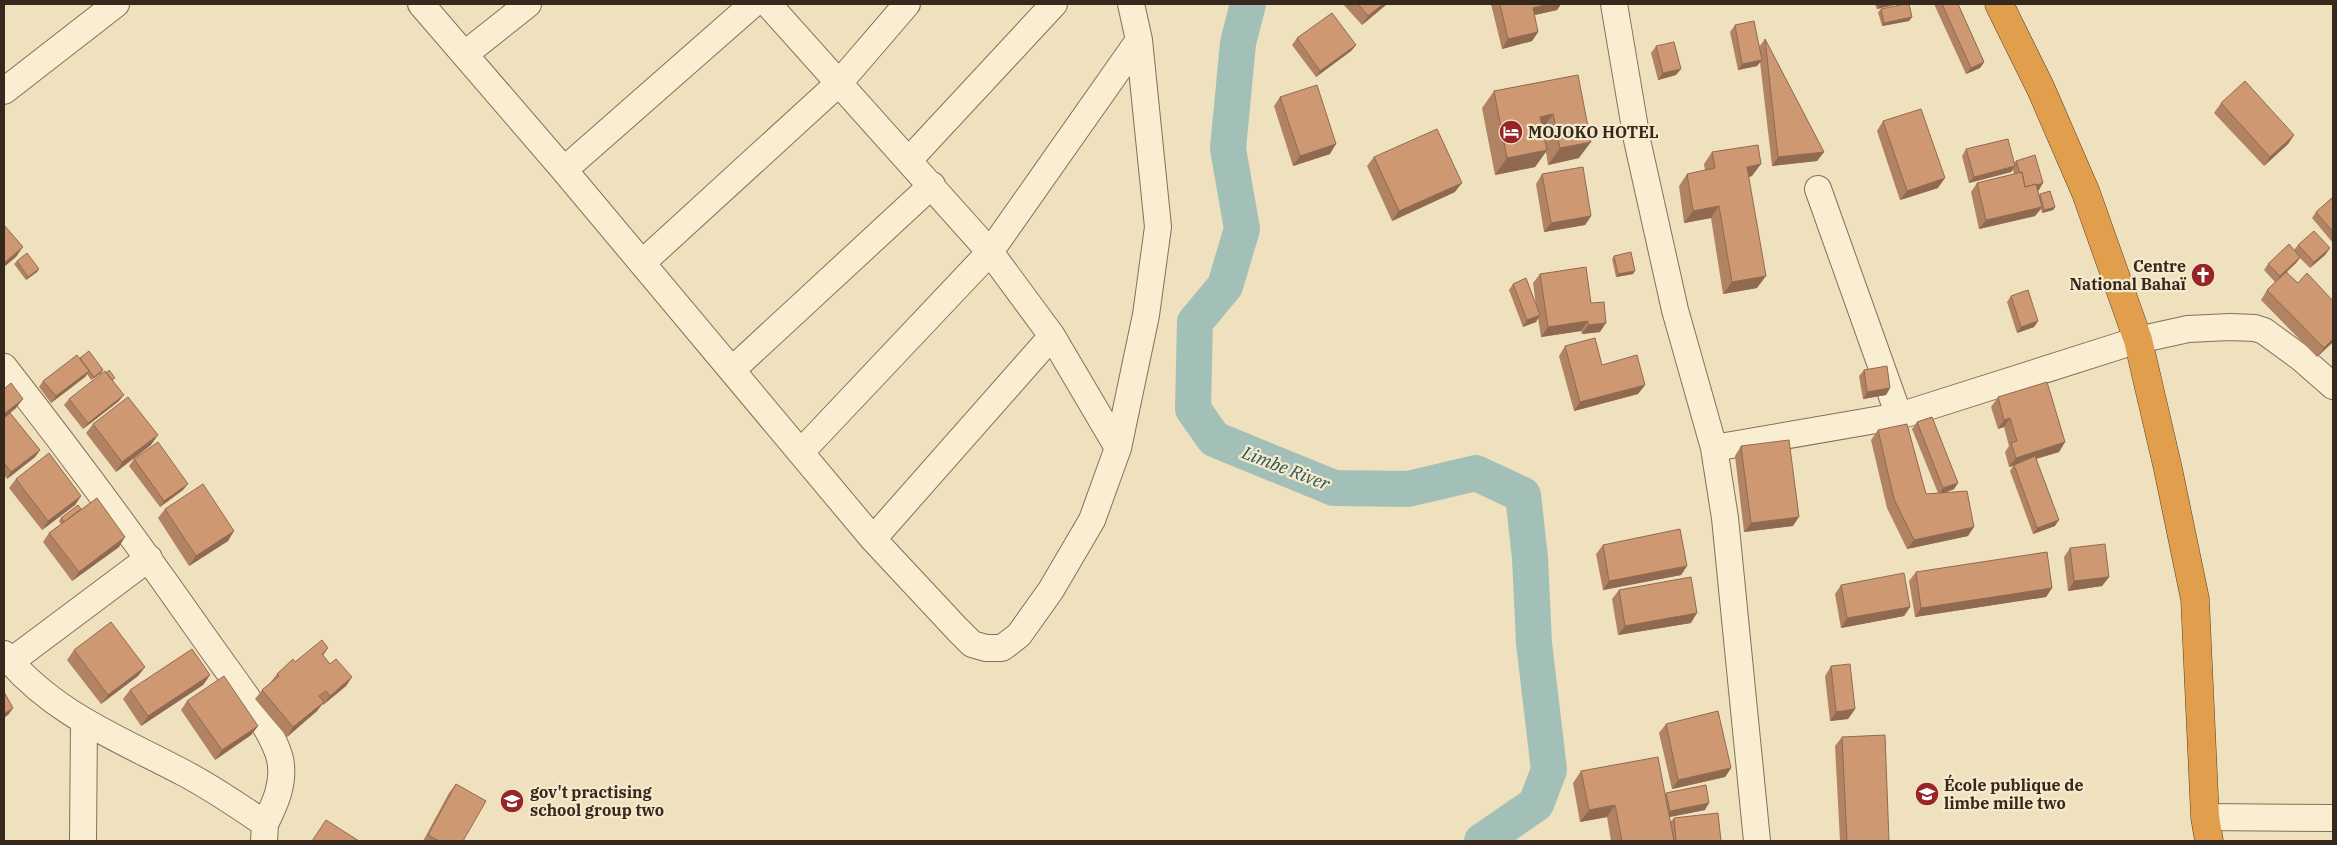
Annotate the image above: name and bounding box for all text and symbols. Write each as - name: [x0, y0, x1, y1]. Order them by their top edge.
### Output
- hotel icon: MOJOKO HOTEL: [1498, 119, 1524, 145]
- place label: MOJOKO HOTEL: [1528, 122, 1659, 142]
- place label: Centre National Bahaï: [2070, 256, 2187, 294]
- church icon: Centre National Bahaï: [2190, 262, 2216, 288]
- water label: Limbe River: [1238, 440, 1334, 496]
- place label: École publique de limbe mille two: [1944, 774, 2084, 813]
- school or university icon: École publique de limbe mille two: [1914, 781, 1940, 807]
- place label: gov't practising school group two: [530, 782, 664, 820]
- school or university icon: gov't practising school group two: [499, 788, 525, 814]

